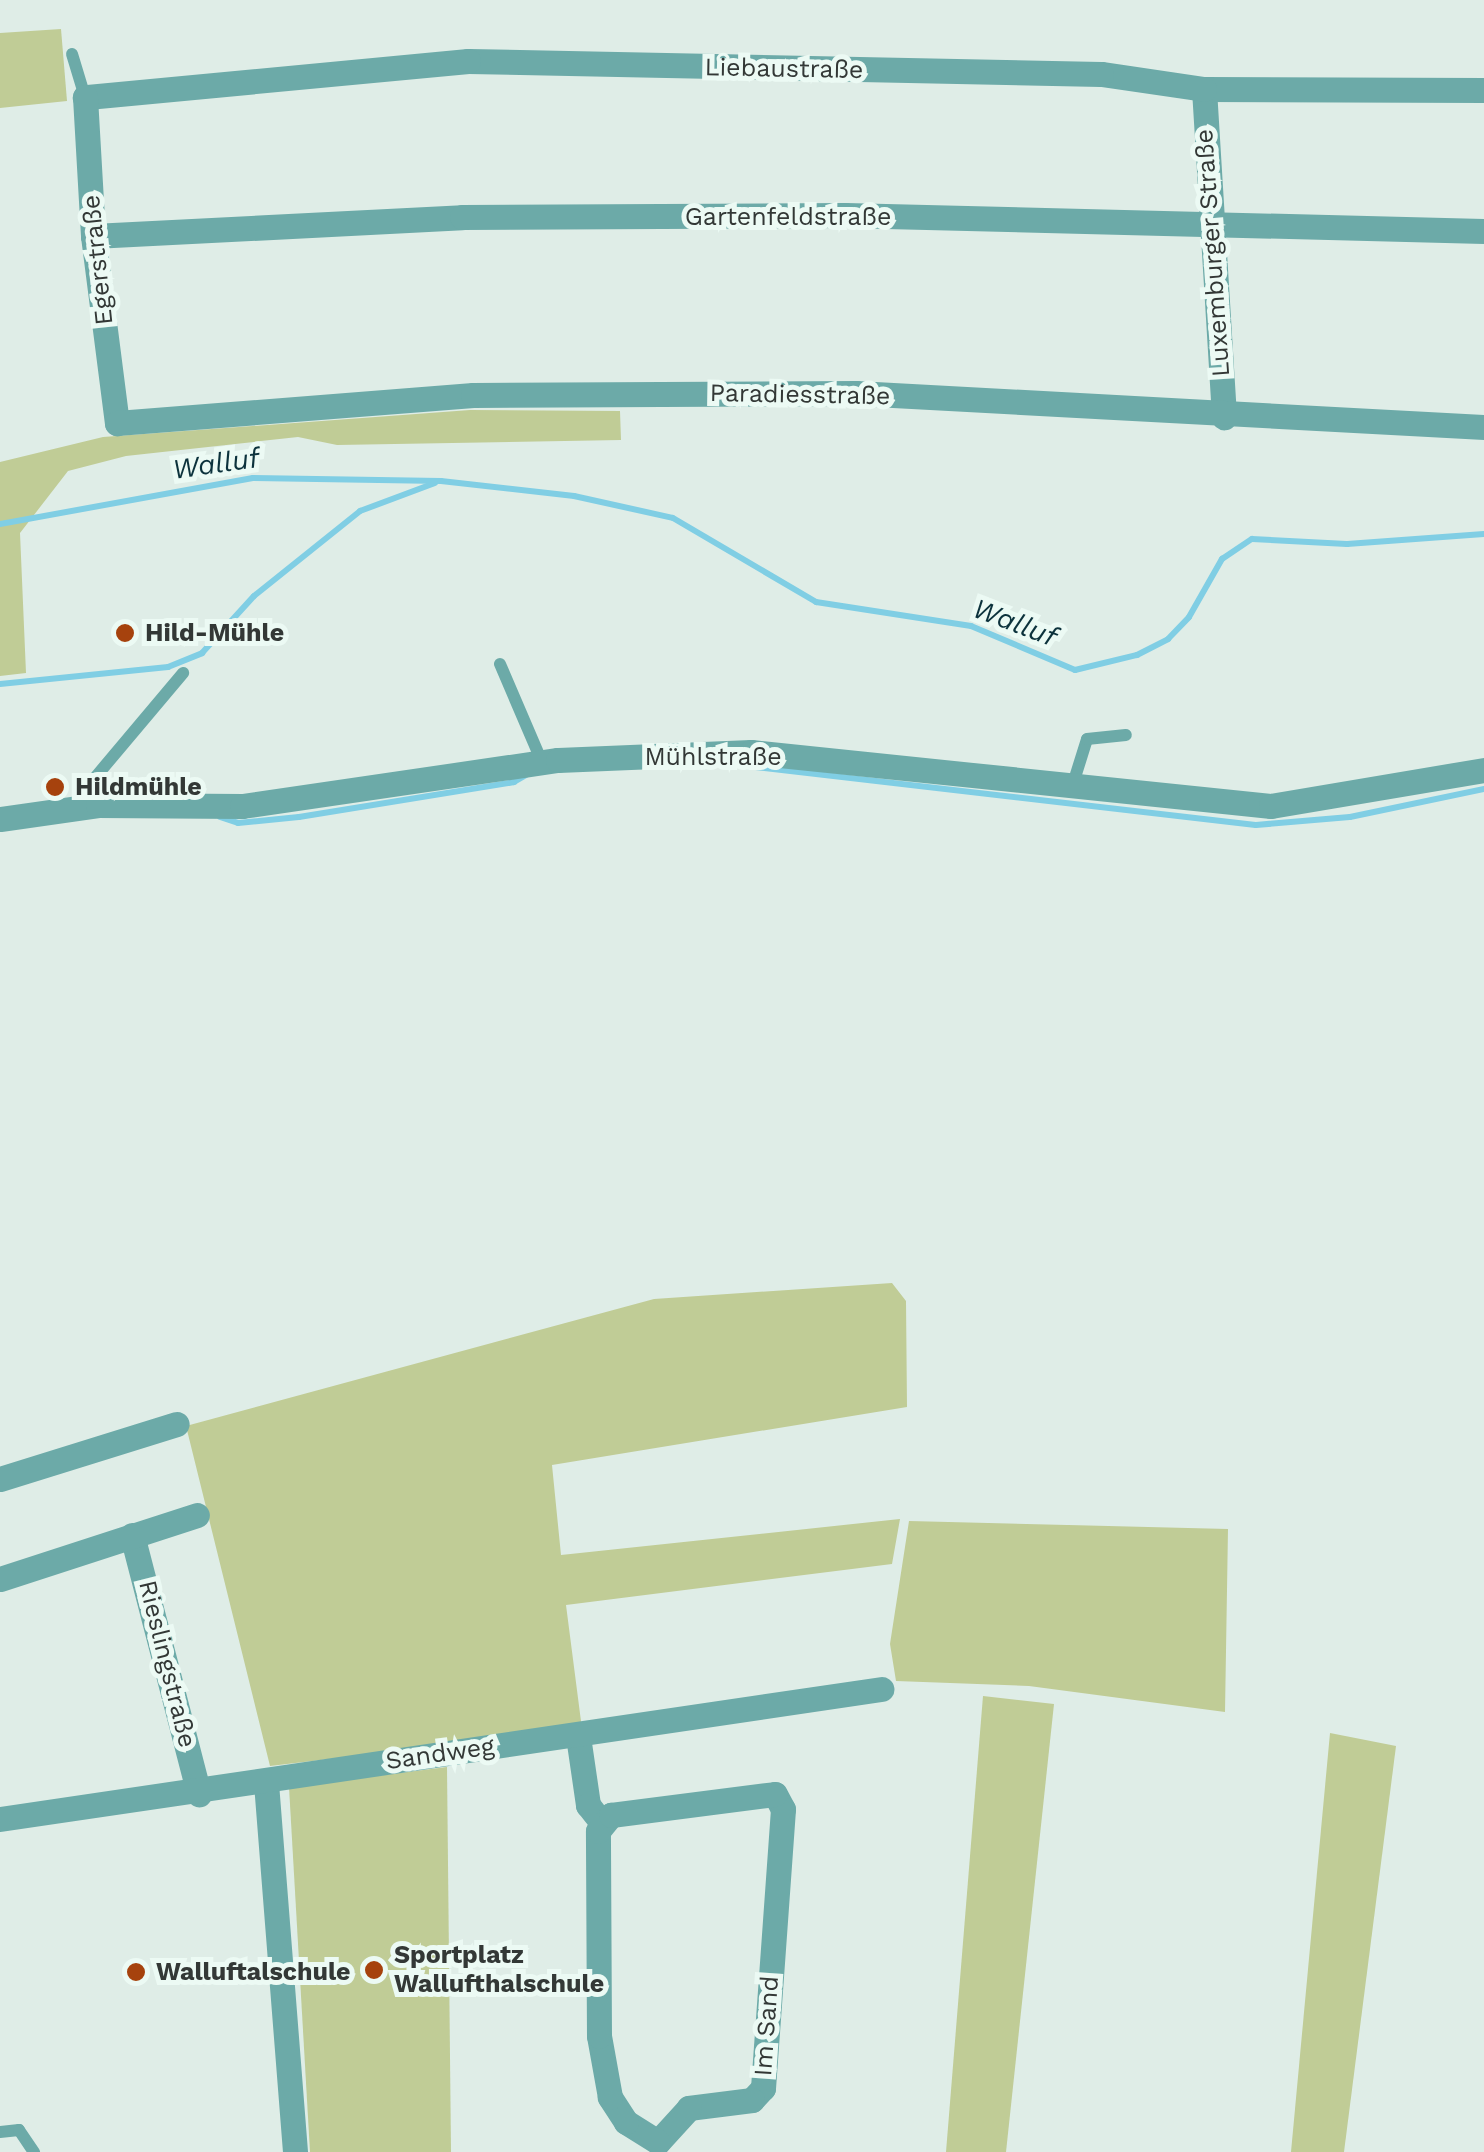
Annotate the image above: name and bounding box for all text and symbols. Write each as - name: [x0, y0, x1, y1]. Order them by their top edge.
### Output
- street label: Liebaustraße: [704, 53, 864, 85]
- street label: Luxemburger Straße: [1189, 128, 1237, 378]
- street label: Egerstraße: [76, 193, 120, 327]
- street label: Gartenfeldstraße: [685, 202, 891, 232]
- street label: Paradiesstraße: [709, 378, 891, 412]
- water label: Walluf: [170, 441, 262, 487]
- water label: Walluf: [968, 592, 1062, 654]
- place label: Hild-Mühle: [145, 618, 284, 648]
- marker: Hild-Mühle: [114, 622, 136, 644]
- street label: Mühlstraße: [644, 742, 782, 772]
- place label: Hildmühle: [75, 772, 202, 802]
- marker: Hildmühle: [44, 776, 66, 798]
- street label: Rieslingstraße: [132, 1577, 202, 1751]
- street label: Sandweg: [384, 1732, 496, 1776]
- place label: Sportplatz Wallufthalschule: [394, 1941, 604, 2000]
- place label: Walluftalschule: [156, 1957, 351, 1987]
- marker: Sportplatz Wallufthalschule: [363, 1959, 385, 1981]
- marker: Walluftalschule: [125, 1961, 147, 1983]
- street label: Im Sand: [749, 1975, 785, 2077]

